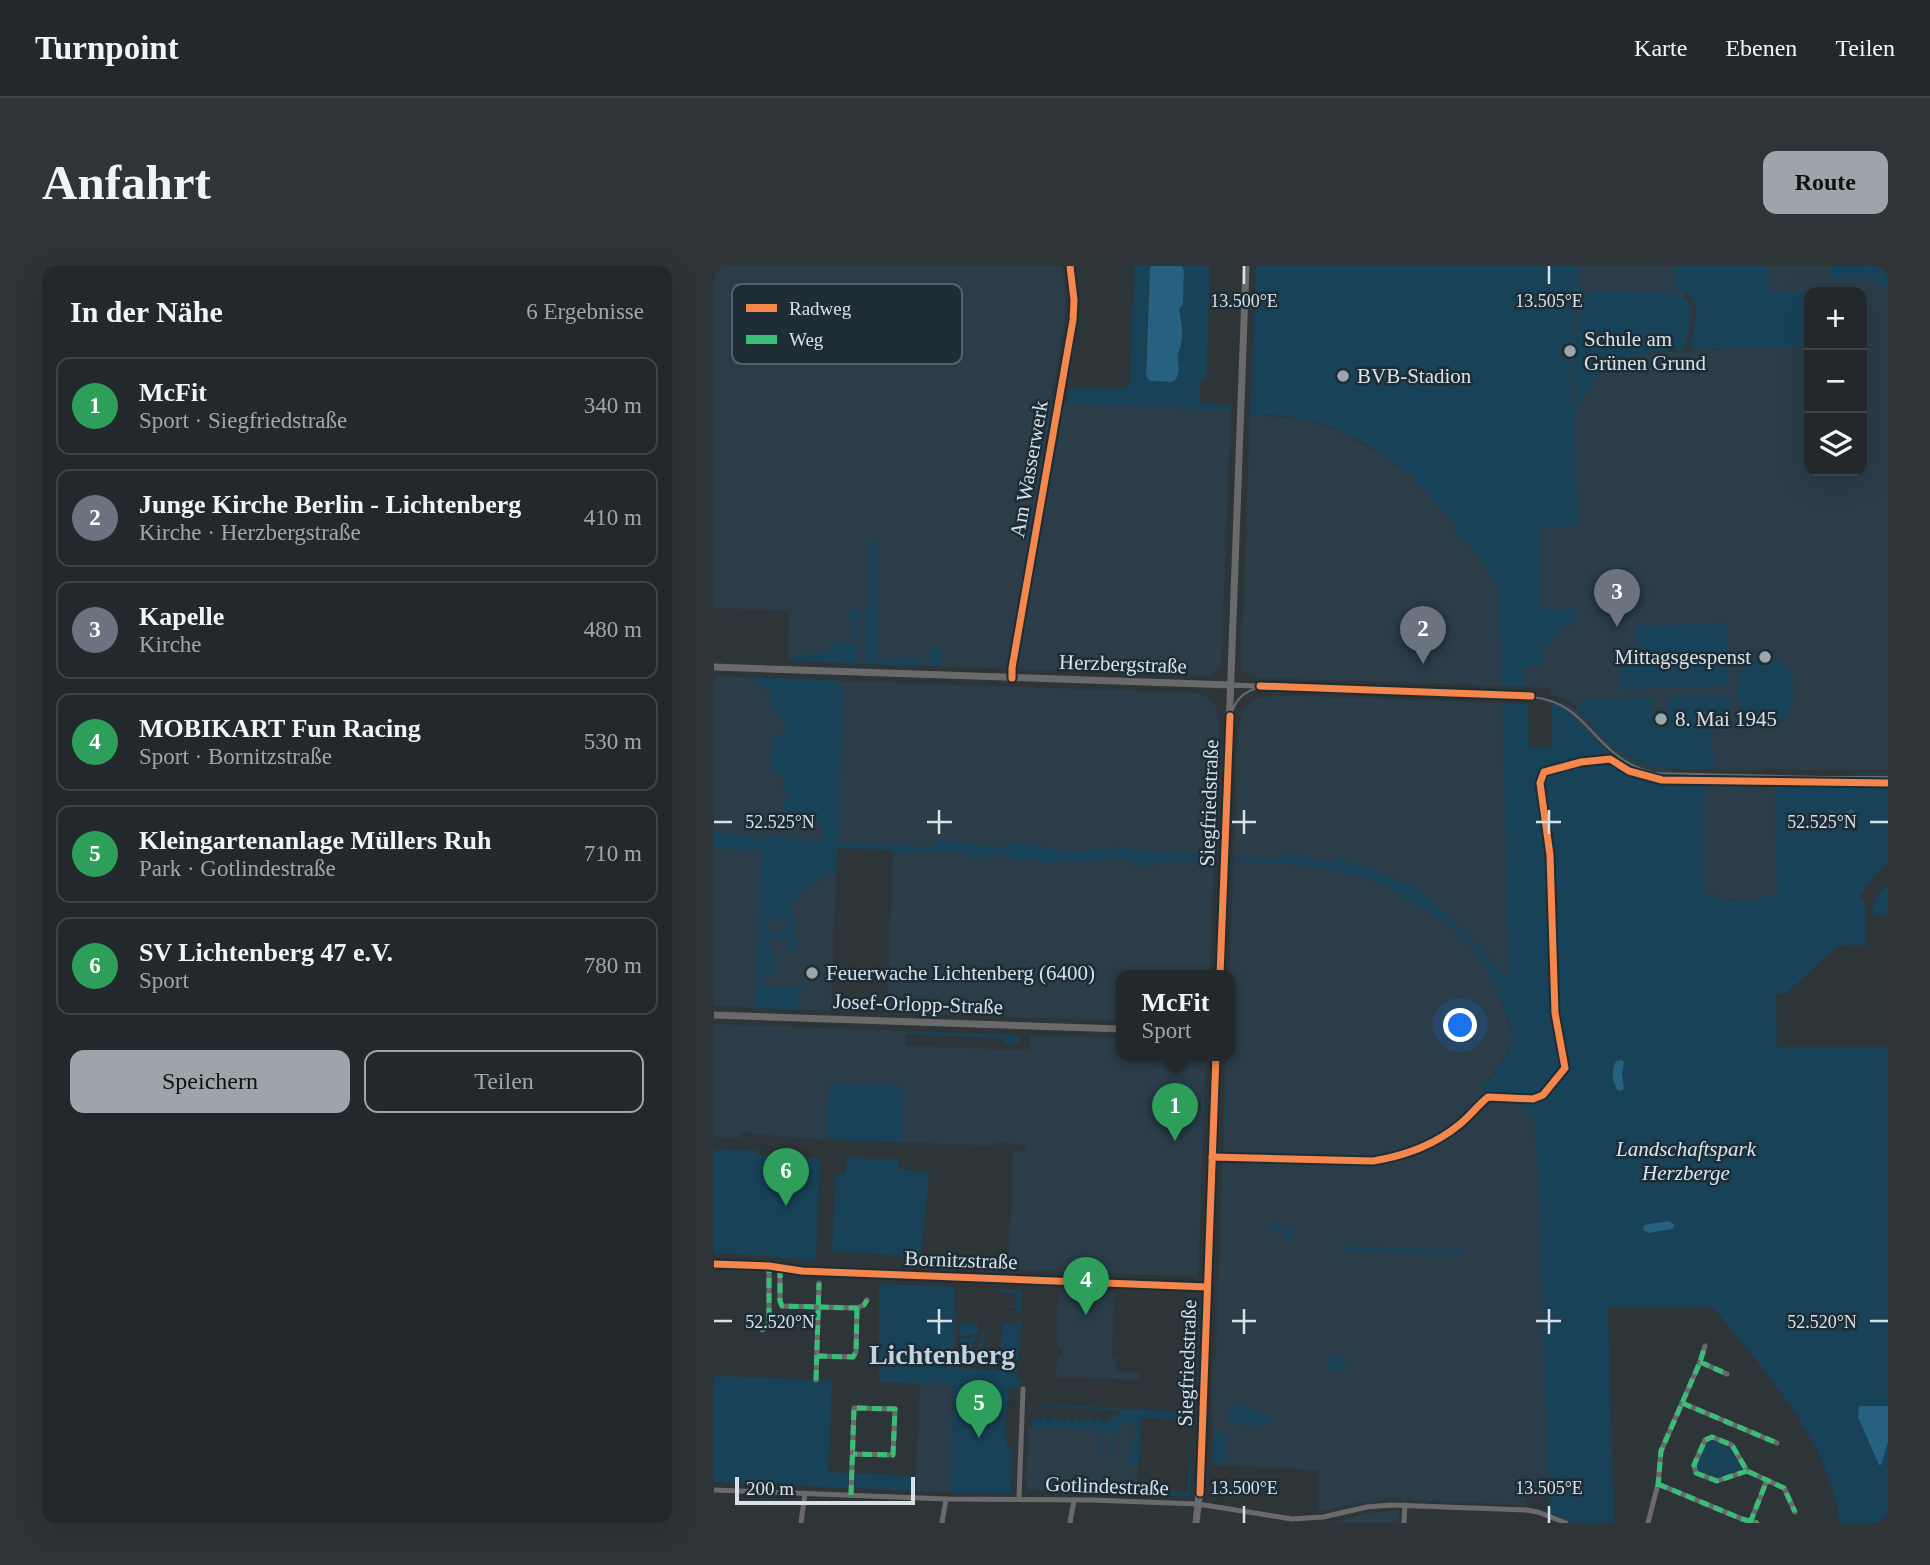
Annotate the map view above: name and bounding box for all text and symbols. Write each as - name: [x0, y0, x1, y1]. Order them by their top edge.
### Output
- text: Turnpoint: [35, 30, 179, 66]
- text: Karte: [1634, 35, 1687, 61]
- text: Ebenen: [1725, 35, 1797, 61]
- text: Teilen: [1835, 35, 1895, 61]
- button: Route: [1763, 151, 1888, 214]
- text: Anfahrt: [42, 155, 211, 210]
- legend: [732, 284, 962, 364]
- map controls: [1804, 287, 1867, 476]
- button: +: [1804, 287, 1867, 350]
- text: 13.500°E: [1210, 291, 1278, 311]
- text: 13.505°E: [1515, 291, 1583, 311]
- text: In der Nähe: [70, 295, 223, 328]
- text: Radweg: [789, 298, 852, 319]
- text: 6 Ergebnisse: [526, 299, 644, 324]
- place label: Schule am Grünen Grund: [1584, 327, 1706, 375]
- text: Weg: [789, 329, 824, 350]
- marker: Schule am Grünen Grund: [1562, 343, 1578, 359]
- button: −: [1804, 350, 1867, 413]
- place label: BVB-Stadion: [1357, 364, 1472, 388]
- marker: BVB-Stadion: [1335, 368, 1351, 384]
- text: McFit: [139, 378, 207, 407]
- text: 1: [89, 393, 101, 418]
- text: 340 m: [584, 393, 642, 418]
- street label: Am Wasserwerk: [1005, 398, 1053, 539]
- text: Sport · Siegfriedstraße: [139, 408, 347, 433]
- button: layers: [1804, 413, 1867, 476]
- text: Junge Kirche Berlin - Lichtenberg: [139, 490, 521, 519]
- text: 2: [89, 505, 101, 530]
- text: 410 m: [584, 505, 642, 530]
- text: Kirche · Herzbergstraße: [139, 520, 361, 545]
- pin: 3: [1594, 569, 1640, 627]
- text: Kapelle: [139, 602, 224, 631]
- pin: 2: [1400, 606, 1446, 664]
- text: 3: [89, 617, 101, 642]
- text: 480 m: [584, 617, 642, 642]
- text: Kirche: [139, 632, 202, 657]
- place label: Mittagsgespenst: [1615, 645, 1751, 669]
- marker: Mittagsgespenst: [1757, 649, 1773, 665]
- street label: Herzbergstraße: [1059, 650, 1187, 678]
- place label: 8. Mai 1945: [1675, 707, 1777, 731]
- marker: 8. Mai 1945: [1653, 711, 1669, 727]
- text: MOBIKART Fun Racing: [139, 714, 421, 743]
- text: 4: [89, 729, 101, 754]
- text: 530 m: [584, 729, 642, 754]
- street label: Siegfriedstraße: [1195, 739, 1223, 867]
- text: Sport · Bornitzstraße: [139, 744, 332, 769]
- text: 52.525°N: [745, 812, 815, 832]
- text: 52.525°N: [1787, 812, 1857, 832]
- text: Kleingartenanlage Müllers Ruh: [139, 826, 491, 855]
- text: 5: [89, 841, 101, 866]
- text: 710 m: [584, 841, 642, 866]
- text: Park · Gotlindestraße: [139, 856, 336, 881]
- text: SV Lichtenberg 47 e.V.: [139, 938, 393, 967]
- text: 6: [89, 953, 101, 978]
- text: 780 m: [584, 953, 642, 978]
- place label: Feuerwache Lichtenberg (6400): [826, 961, 1095, 985]
- marker: Feuerwache Lichtenberg (6400): [804, 965, 820, 981]
- text: Sport: [139, 968, 189, 993]
- popup: [1116, 970, 1235, 1061]
- text: McFit: [1142, 988, 1209, 1017]
- street label: Josef-Orlopp-Straße: [832, 989, 1004, 1019]
- your location: [1443, 1008, 1477, 1042]
- text: Sport: [1142, 1018, 1191, 1043]
- button: Speichern: [70, 1050, 350, 1113]
- button: Teilen: [364, 1050, 644, 1113]
- pin: 1: [1152, 1083, 1198, 1141]
- park label: Landschaftspark Herzberge: [1615, 1137, 1757, 1185]
- pin: 6: [763, 1148, 809, 1206]
- street label: Bornitzstraße: [904, 1246, 1018, 1274]
- pin: 4: [1063, 1257, 1109, 1315]
- street label: Siegfriedstraße: [1173, 1299, 1201, 1427]
- text: 52.520°N: [745, 1312, 815, 1332]
- text: 52.520°N: [1787, 1312, 1857, 1332]
- district label: Lichtenberg: [869, 1339, 1015, 1370]
- pin: 5: [956, 1380, 1002, 1438]
- street label: Gotlindestraße: [1045, 1472, 1169, 1500]
- scale bar: [735, 1474, 915, 1506]
- text: 200 m: [746, 1478, 794, 1499]
- text: 13.500°E: [1210, 1478, 1278, 1498]
- text: 13.505°E: [1515, 1478, 1583, 1498]

